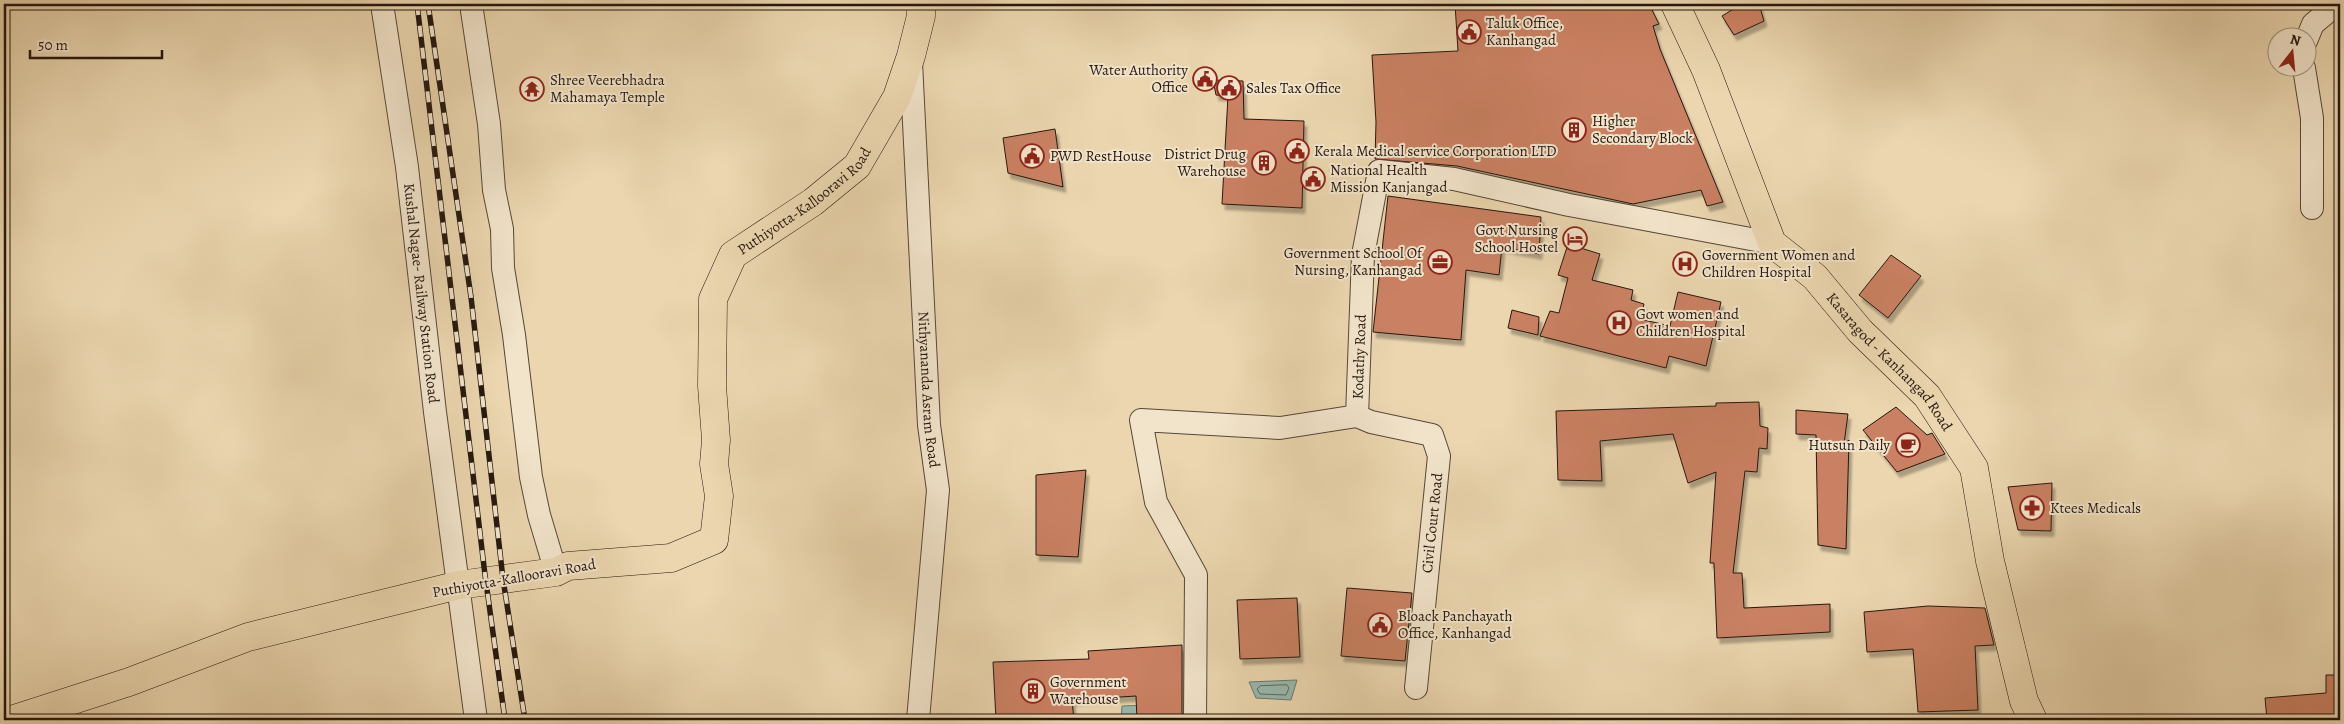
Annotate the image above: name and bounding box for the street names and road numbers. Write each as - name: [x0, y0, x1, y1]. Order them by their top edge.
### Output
- street label: Puthiyotta-Kallooravi Road: [733, 143, 876, 259]
- street label: Kushal Nagae- Railway Station Road: [399, 182, 444, 405]
- street label: Kasaragod - Kanhangad Road: [1822, 288, 1958, 435]
- street label: Nithyananda Asram Road: [913, 311, 945, 470]
- street label: Kodathy Road: [1348, 313, 1371, 400]
- street label: Civil Court Road: [1417, 471, 1447, 574]
- street label: Puthiyotta-Kallooravi Road: [431, 554, 598, 602]

